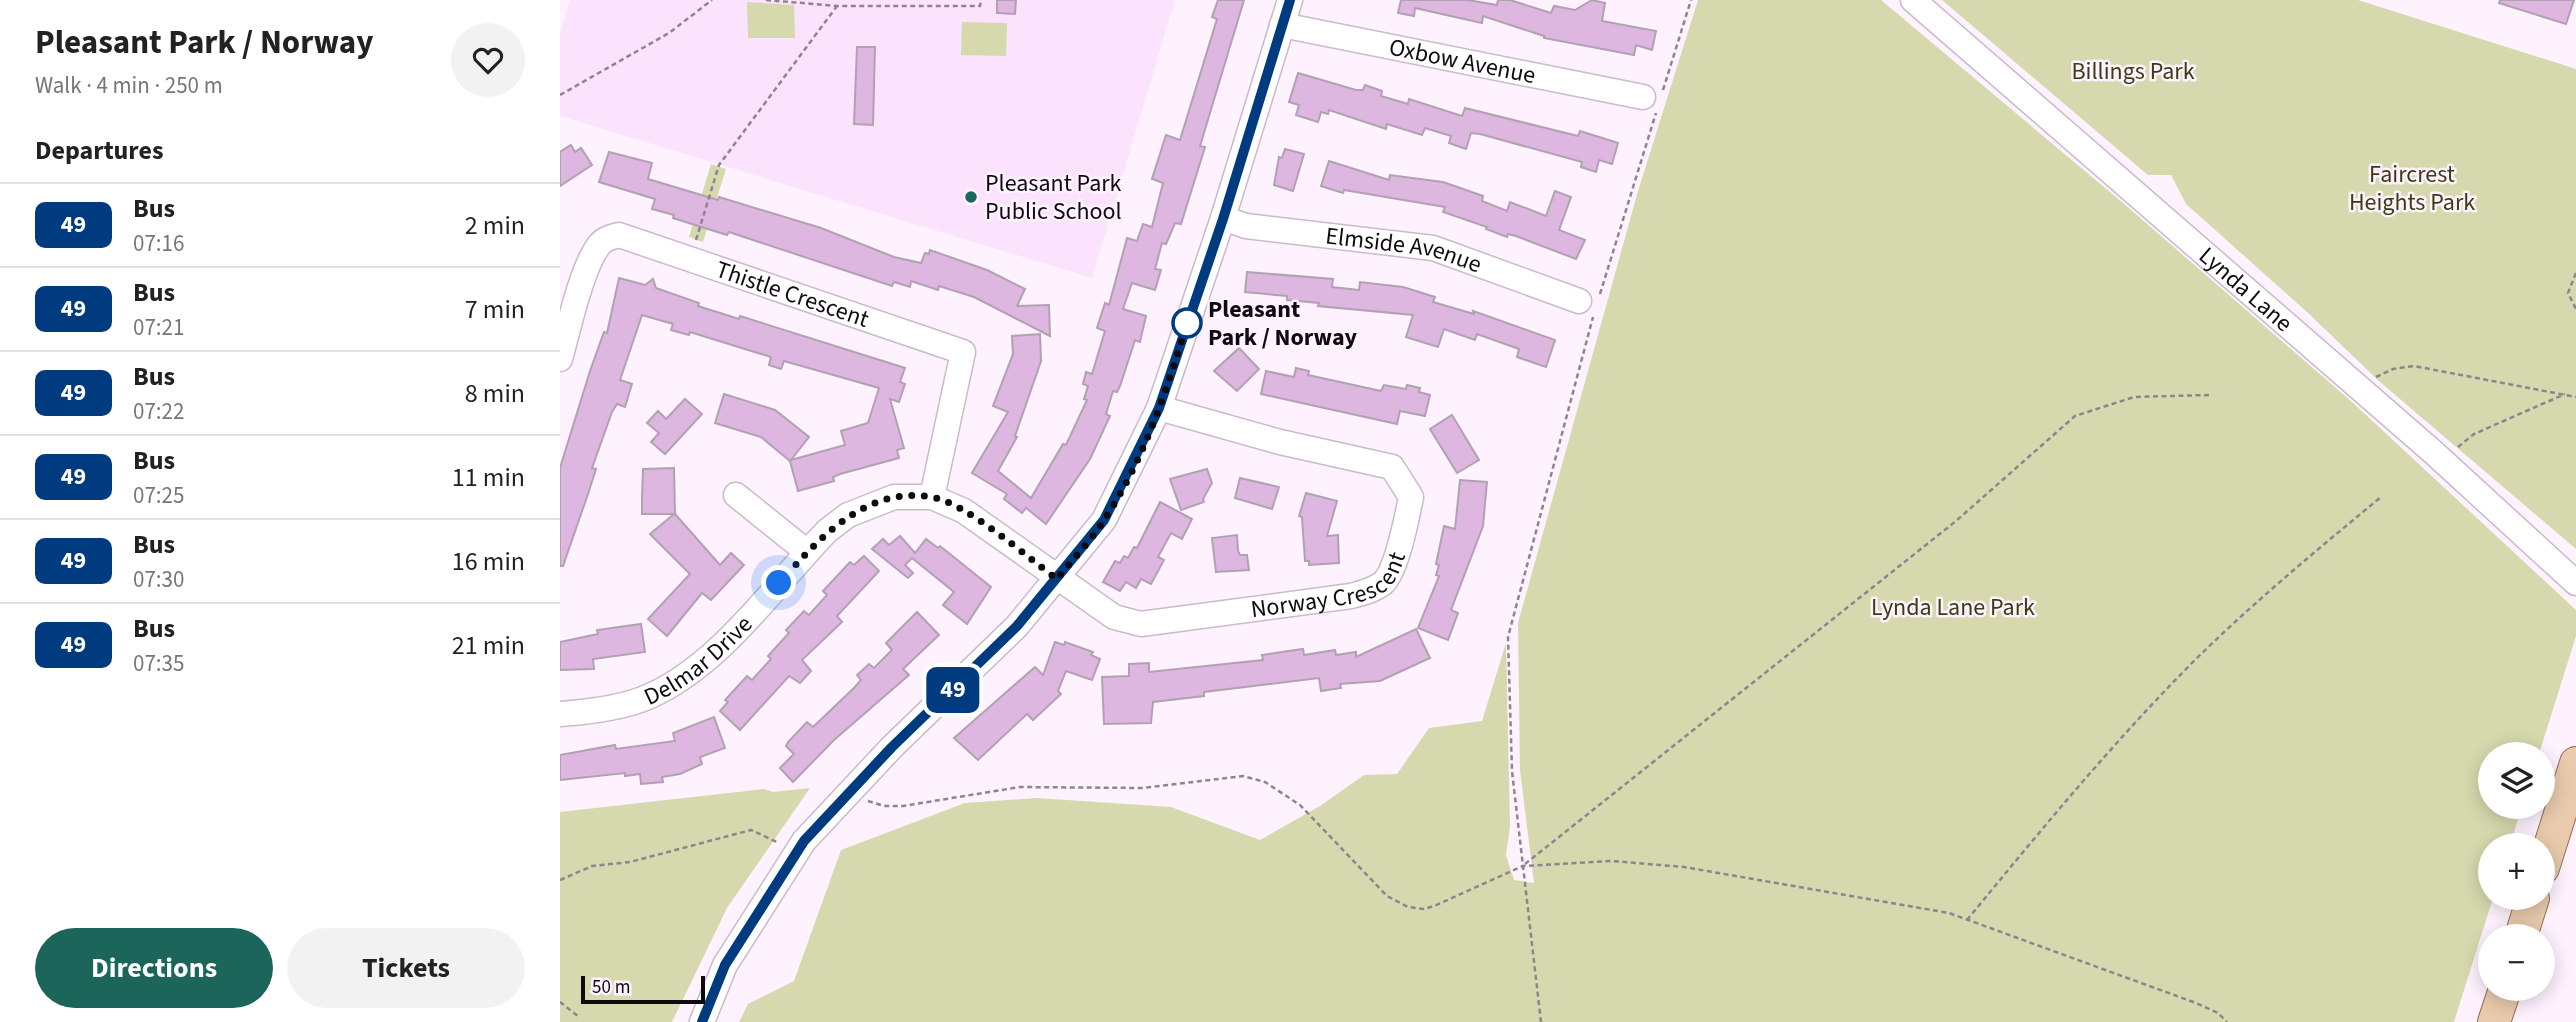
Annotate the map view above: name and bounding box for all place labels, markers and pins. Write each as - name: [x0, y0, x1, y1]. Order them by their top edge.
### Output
- place label: Pleasant Park Public School: [985, 166, 1122, 229]
- marker: Pleasant Park Public School: [963, 189, 979, 205]
- place label: Pleasant Park / Norway: [1208, 292, 1358, 355]
- marker: Pleasant Park / Norway: [1172, 308, 1202, 338]

